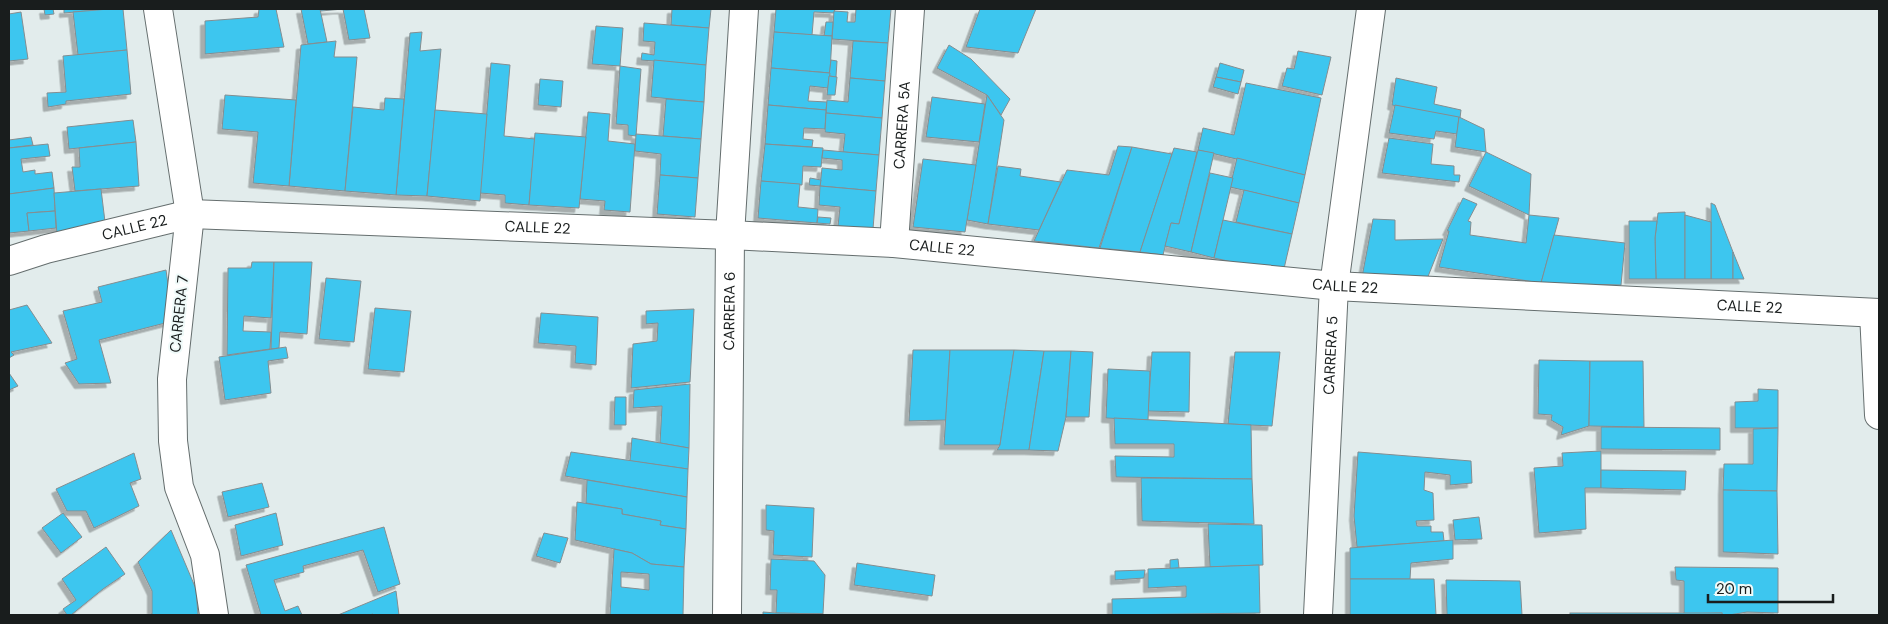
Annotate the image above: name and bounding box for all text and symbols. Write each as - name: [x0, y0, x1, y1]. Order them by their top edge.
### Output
- street label: CARRERA 5A: [889, 81, 915, 170]
- street label: CALLE 22: [100, 210, 169, 245]
- street label: CALLE 22: [504, 216, 571, 239]
- street label: CALLE 22: [908, 235, 976, 261]
- street label: CARRERA 6: [719, 271, 740, 351]
- street label: CARRERA 7: [165, 274, 193, 354]
- street label: CALLE 22: [1311, 274, 1379, 298]
- street label: CALLE 22: [1716, 295, 1783, 318]
- street label: CARRERA 5: [1319, 315, 1343, 395]
- scale bar: [1708, 572, 1833, 604]
- text: 20 m: [1716, 579, 1752, 599]

